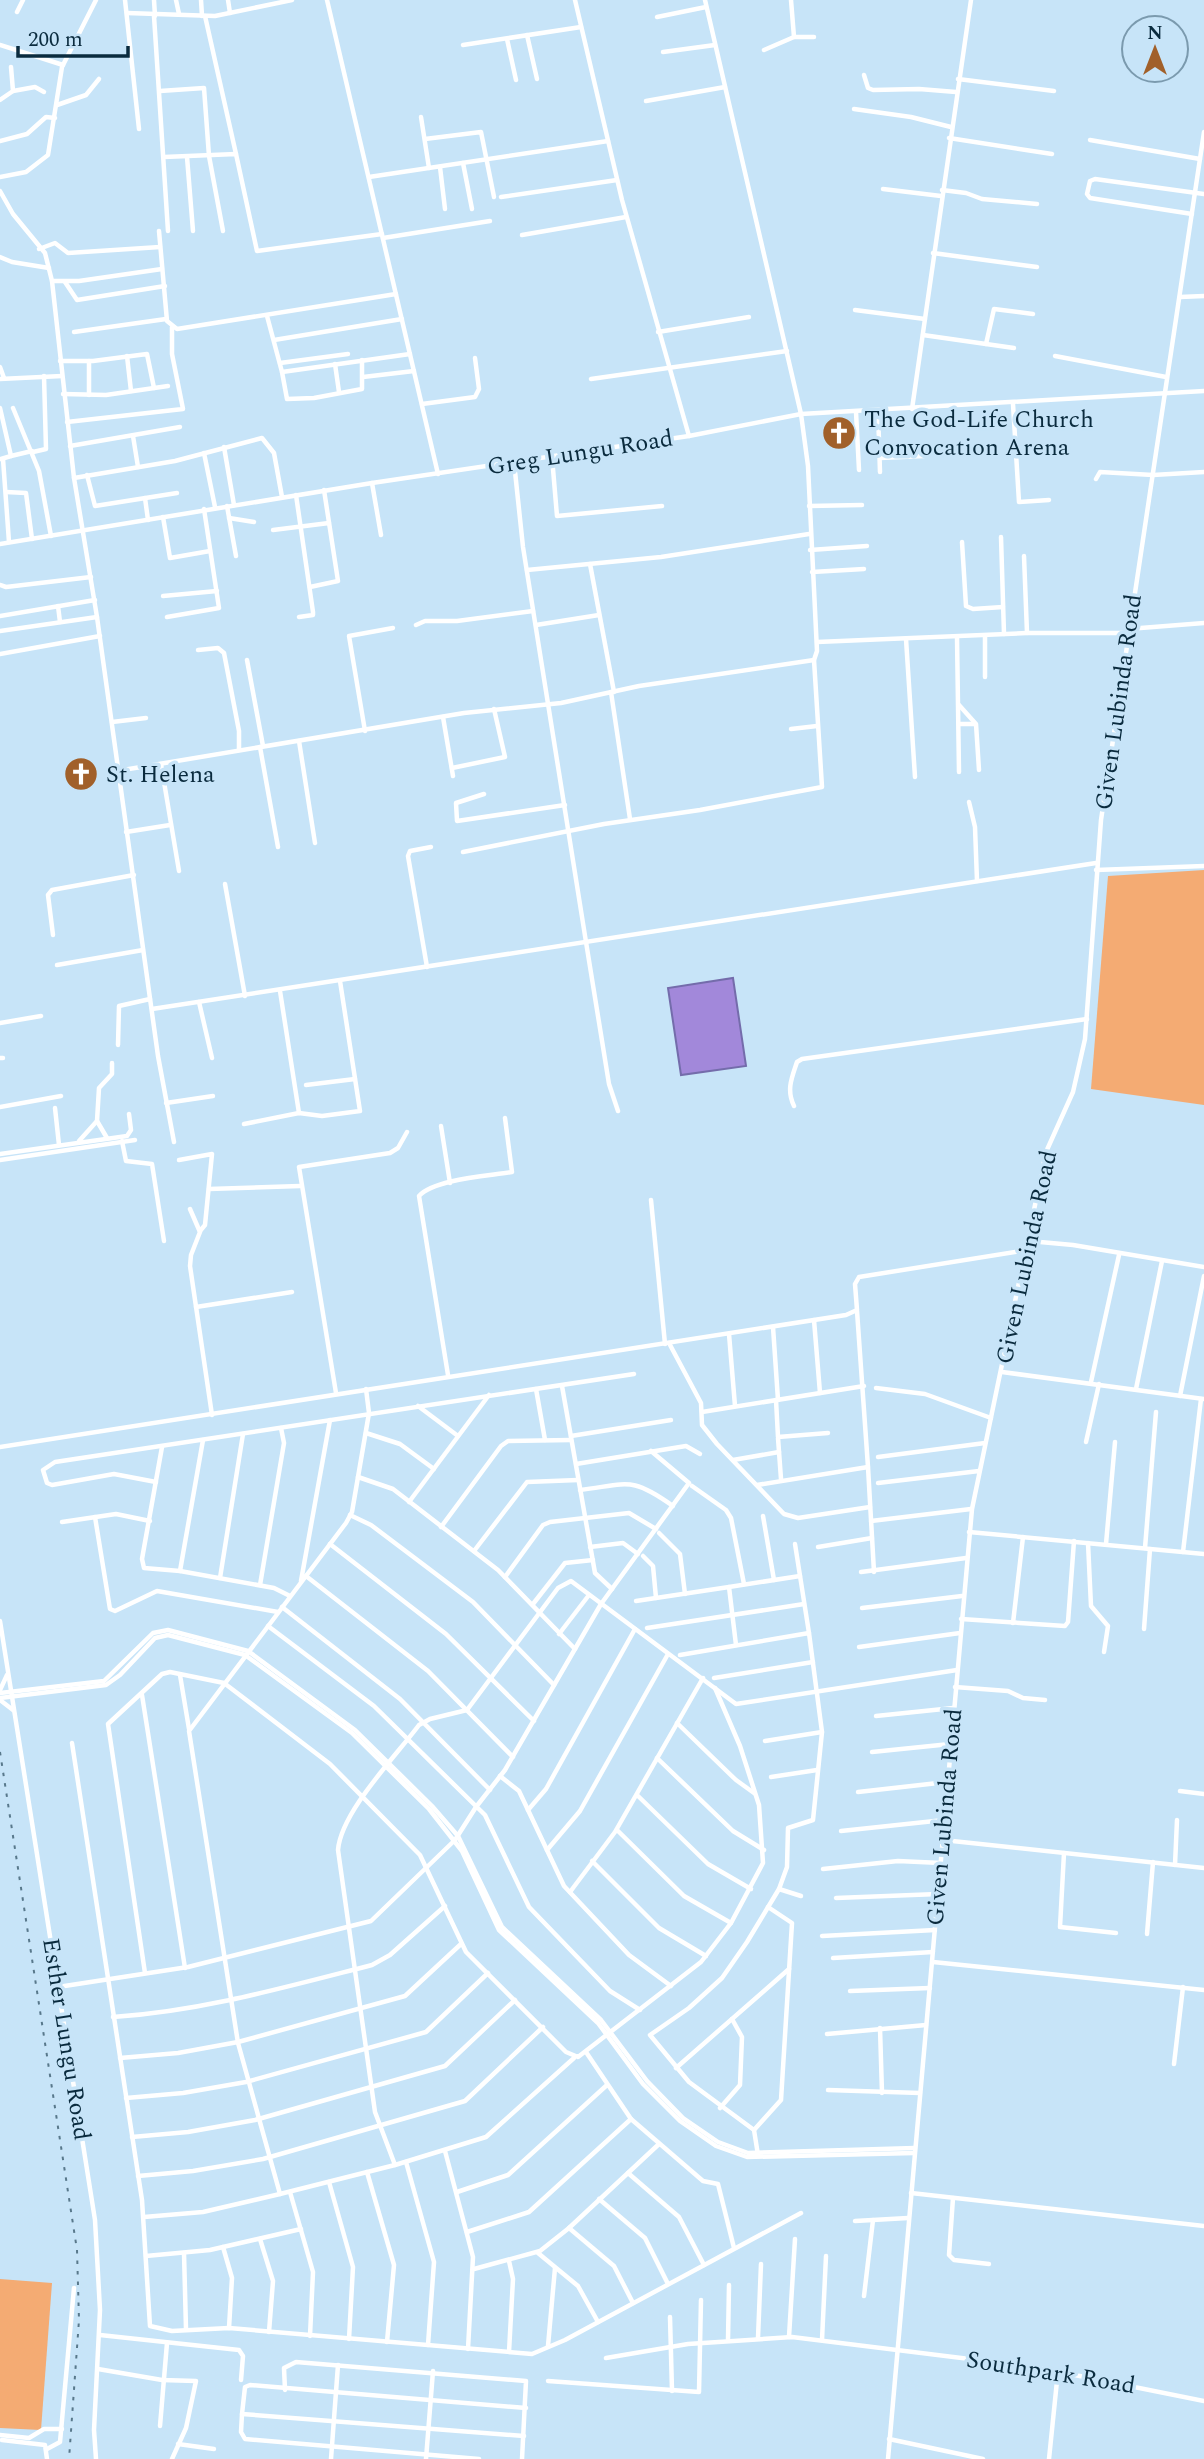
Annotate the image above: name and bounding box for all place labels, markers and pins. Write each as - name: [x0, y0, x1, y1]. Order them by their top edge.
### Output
- place label: The God-Life Church Convocation Arena: [864, 402, 1094, 466]
- church icon: The God-Life Church Convocation Arena: [820, 414, 858, 452]
- church icon: St. Helena: [62, 755, 100, 793]
- place label: St. Helena: [106, 757, 215, 793]

